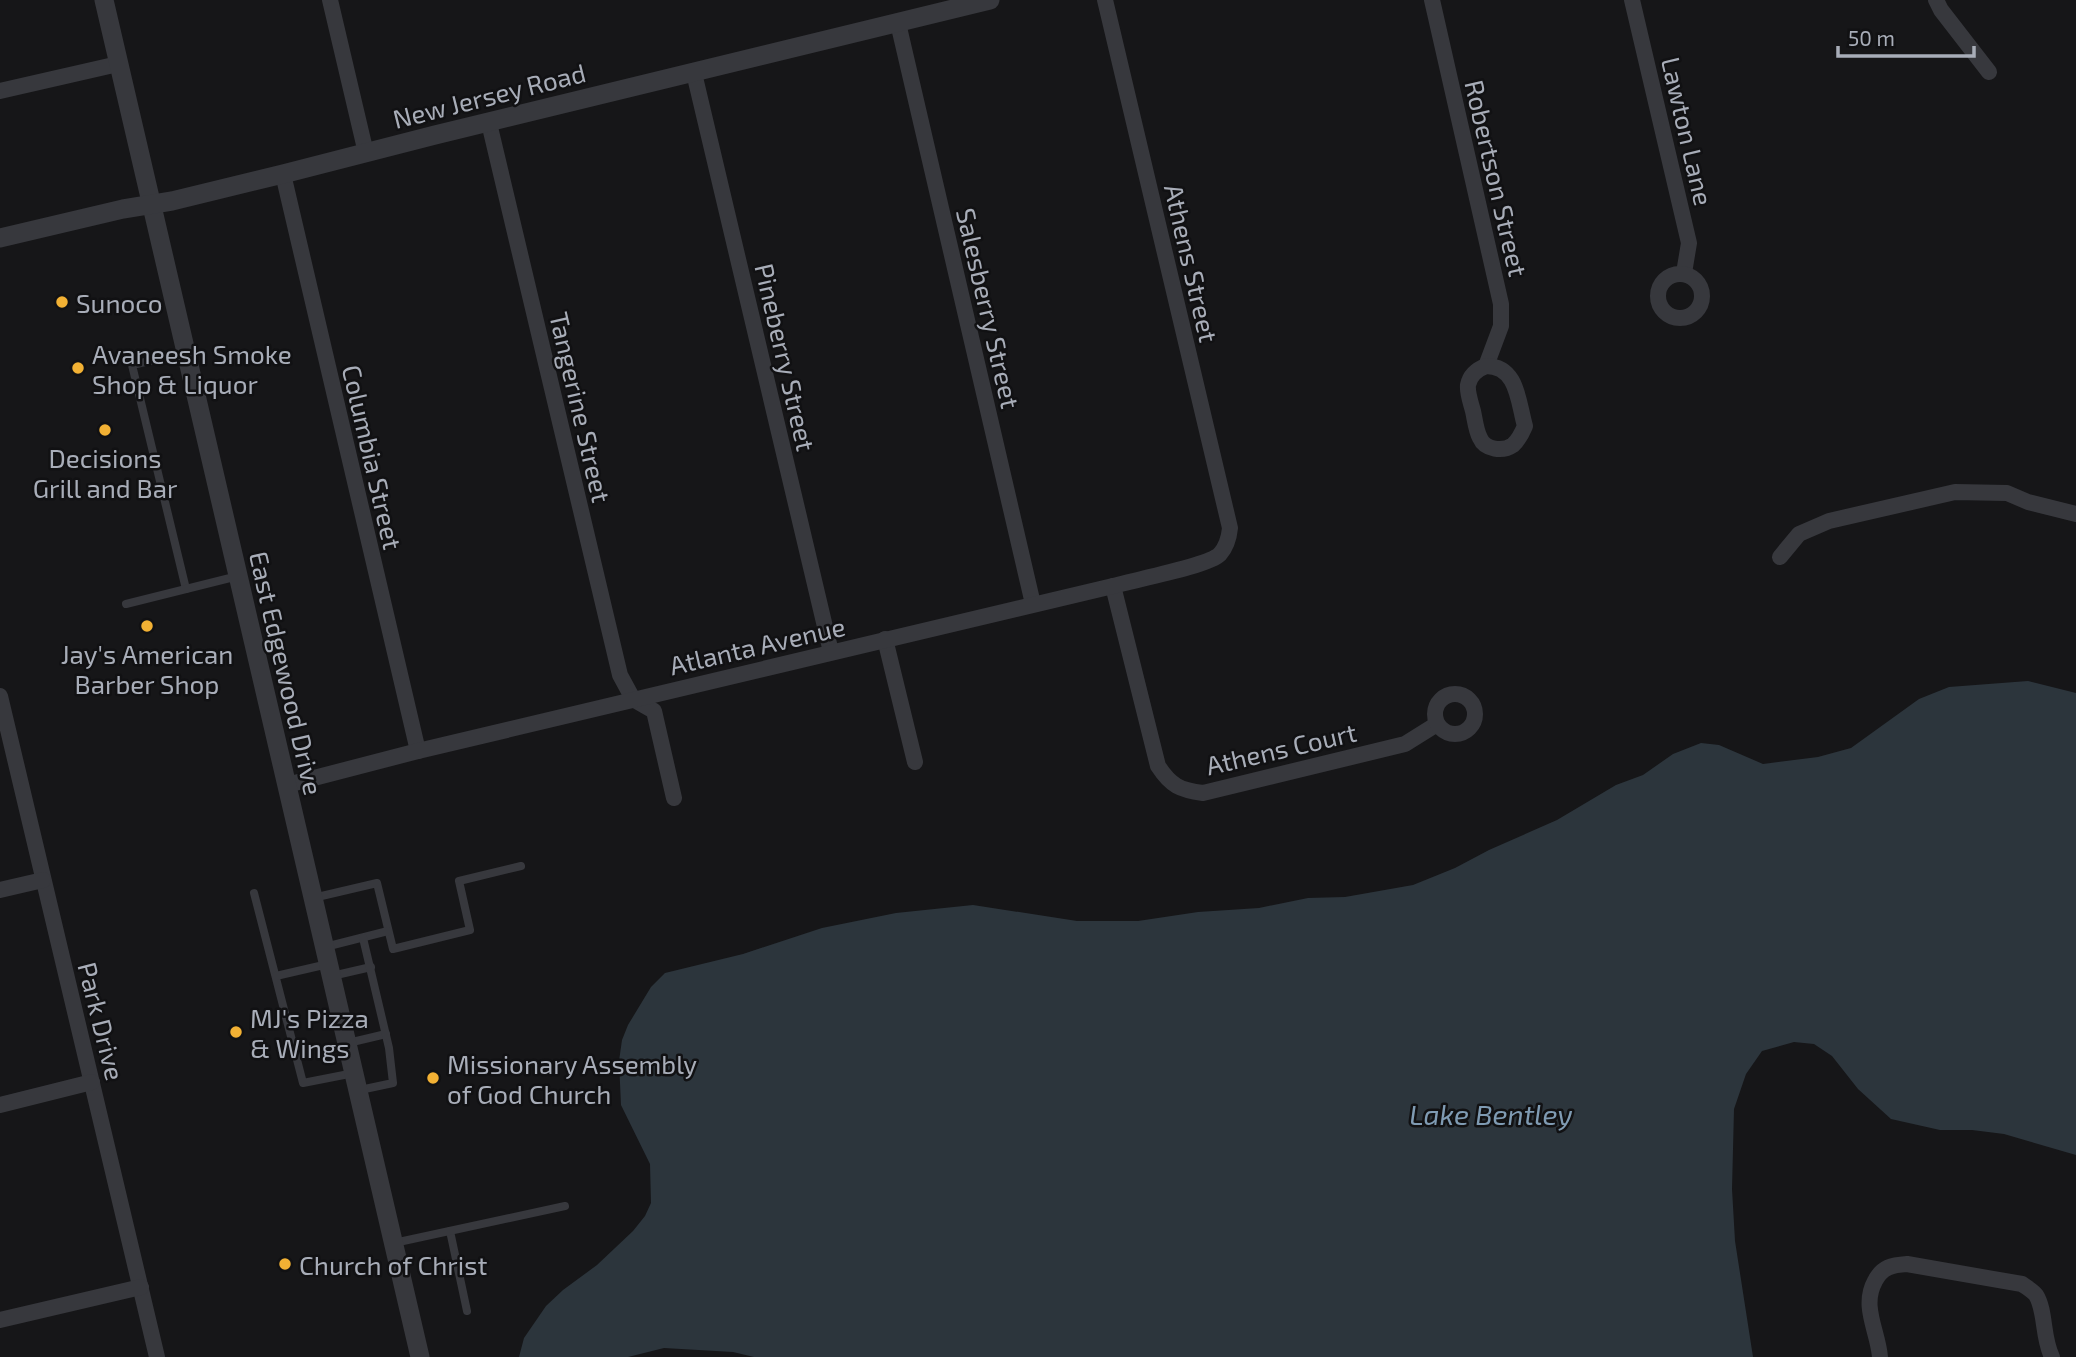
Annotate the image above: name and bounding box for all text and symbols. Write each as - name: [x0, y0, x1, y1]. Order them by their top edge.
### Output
- scale bar: [1838, 14, 1974, 58]
- text: 50 m: [1848, 25, 1895, 50]
- street label: Lawton Lane: [1656, 54, 1720, 208]
- street label: New Jersey Road: [389, 56, 589, 134]
- street label: Robertson Street: [1459, 77, 1535, 279]
- street label: Athens Street: [1159, 181, 1225, 345]
- street label: Salesberry Street: [951, 205, 1027, 411]
- street label: Pineberry Street: [749, 260, 823, 454]
- place label: Sunoco: [76, 287, 163, 318]
- marker: Sunoco: [54, 294, 70, 310]
- street label: Tangerine Street: [544, 309, 618, 505]
- place label: Avaneesh Smoke Shop & Liquor: [92, 338, 292, 399]
- marker: Avaneesh Smoke Shop & Liquor: [70, 360, 86, 376]
- street label: Columbia Street: [337, 362, 409, 552]
- marker: Decisions Grill and Bar: [97, 422, 113, 438]
- place label: Decisions Grill and Bar: [33, 442, 177, 503]
- street label: East Edgewood Drive: [244, 548, 330, 798]
- street label: Atlanta Avenue: [666, 610, 848, 680]
- marker: Jay's American Barber Shop: [139, 618, 155, 634]
- place label: Jay's American Barber Shop: [61, 638, 233, 699]
- street label: Athens Court: [1203, 716, 1359, 780]
- street label: Park Drive: [72, 959, 132, 1083]
- place label: MJ's Pizza & Wings: [250, 1002, 369, 1063]
- marker: MJ's Pizza & Wings: [228, 1024, 244, 1040]
- place label: Missionary Assembly of God Church: [447, 1048, 697, 1109]
- marker: Missionary Assembly of God Church: [425, 1070, 441, 1086]
- water label: Lake Bentley: [1409, 1097, 1573, 1131]
- place label: Church of Christ: [299, 1249, 487, 1280]
- marker: Church of Christ: [277, 1256, 293, 1272]

